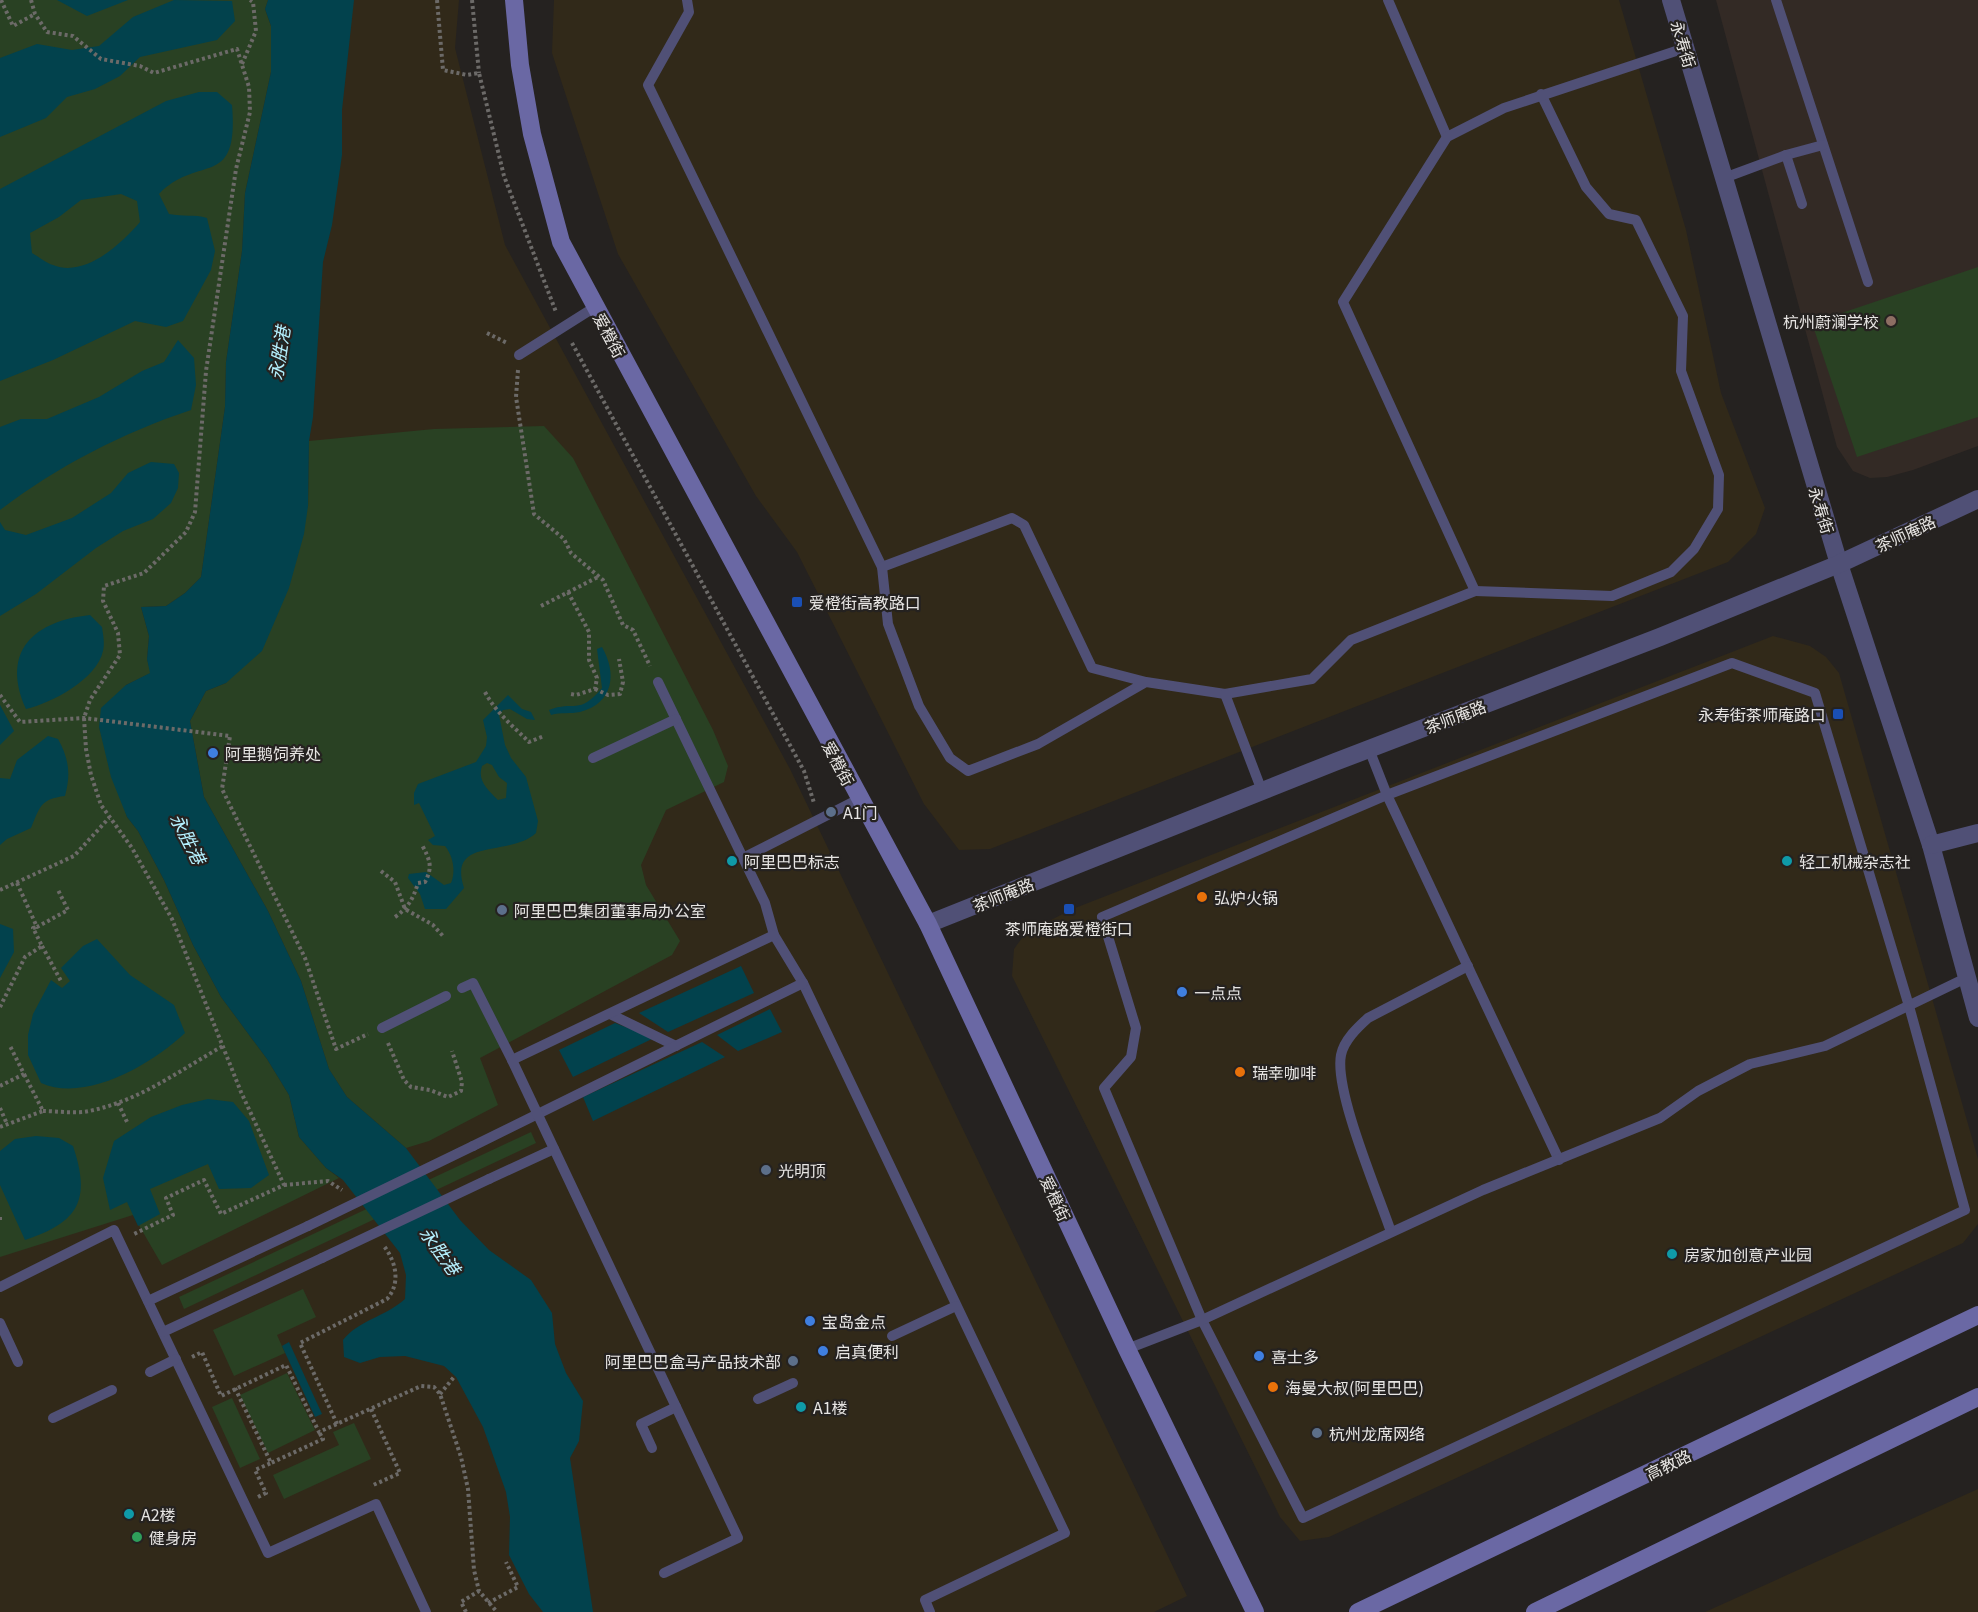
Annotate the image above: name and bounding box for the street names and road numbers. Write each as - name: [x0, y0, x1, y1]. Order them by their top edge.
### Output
- street label: 永寿街: [1666, 18, 1702, 70]
- street label: 爱橙街: [588, 308, 632, 362]
- street label: 永寿街: [1804, 484, 1840, 536]
- street label: 茶师庵路: [1871, 509, 1939, 557]
- street label: 茶师庵路: [1421, 693, 1489, 739]
- street label: 爱橙街: [817, 736, 861, 790]
- street label: 茶师庵路: [969, 871, 1037, 917]
- street label: 爱橙街: [1035, 1171, 1077, 1225]
- street label: 高教路: [1641, 1443, 1695, 1485]

